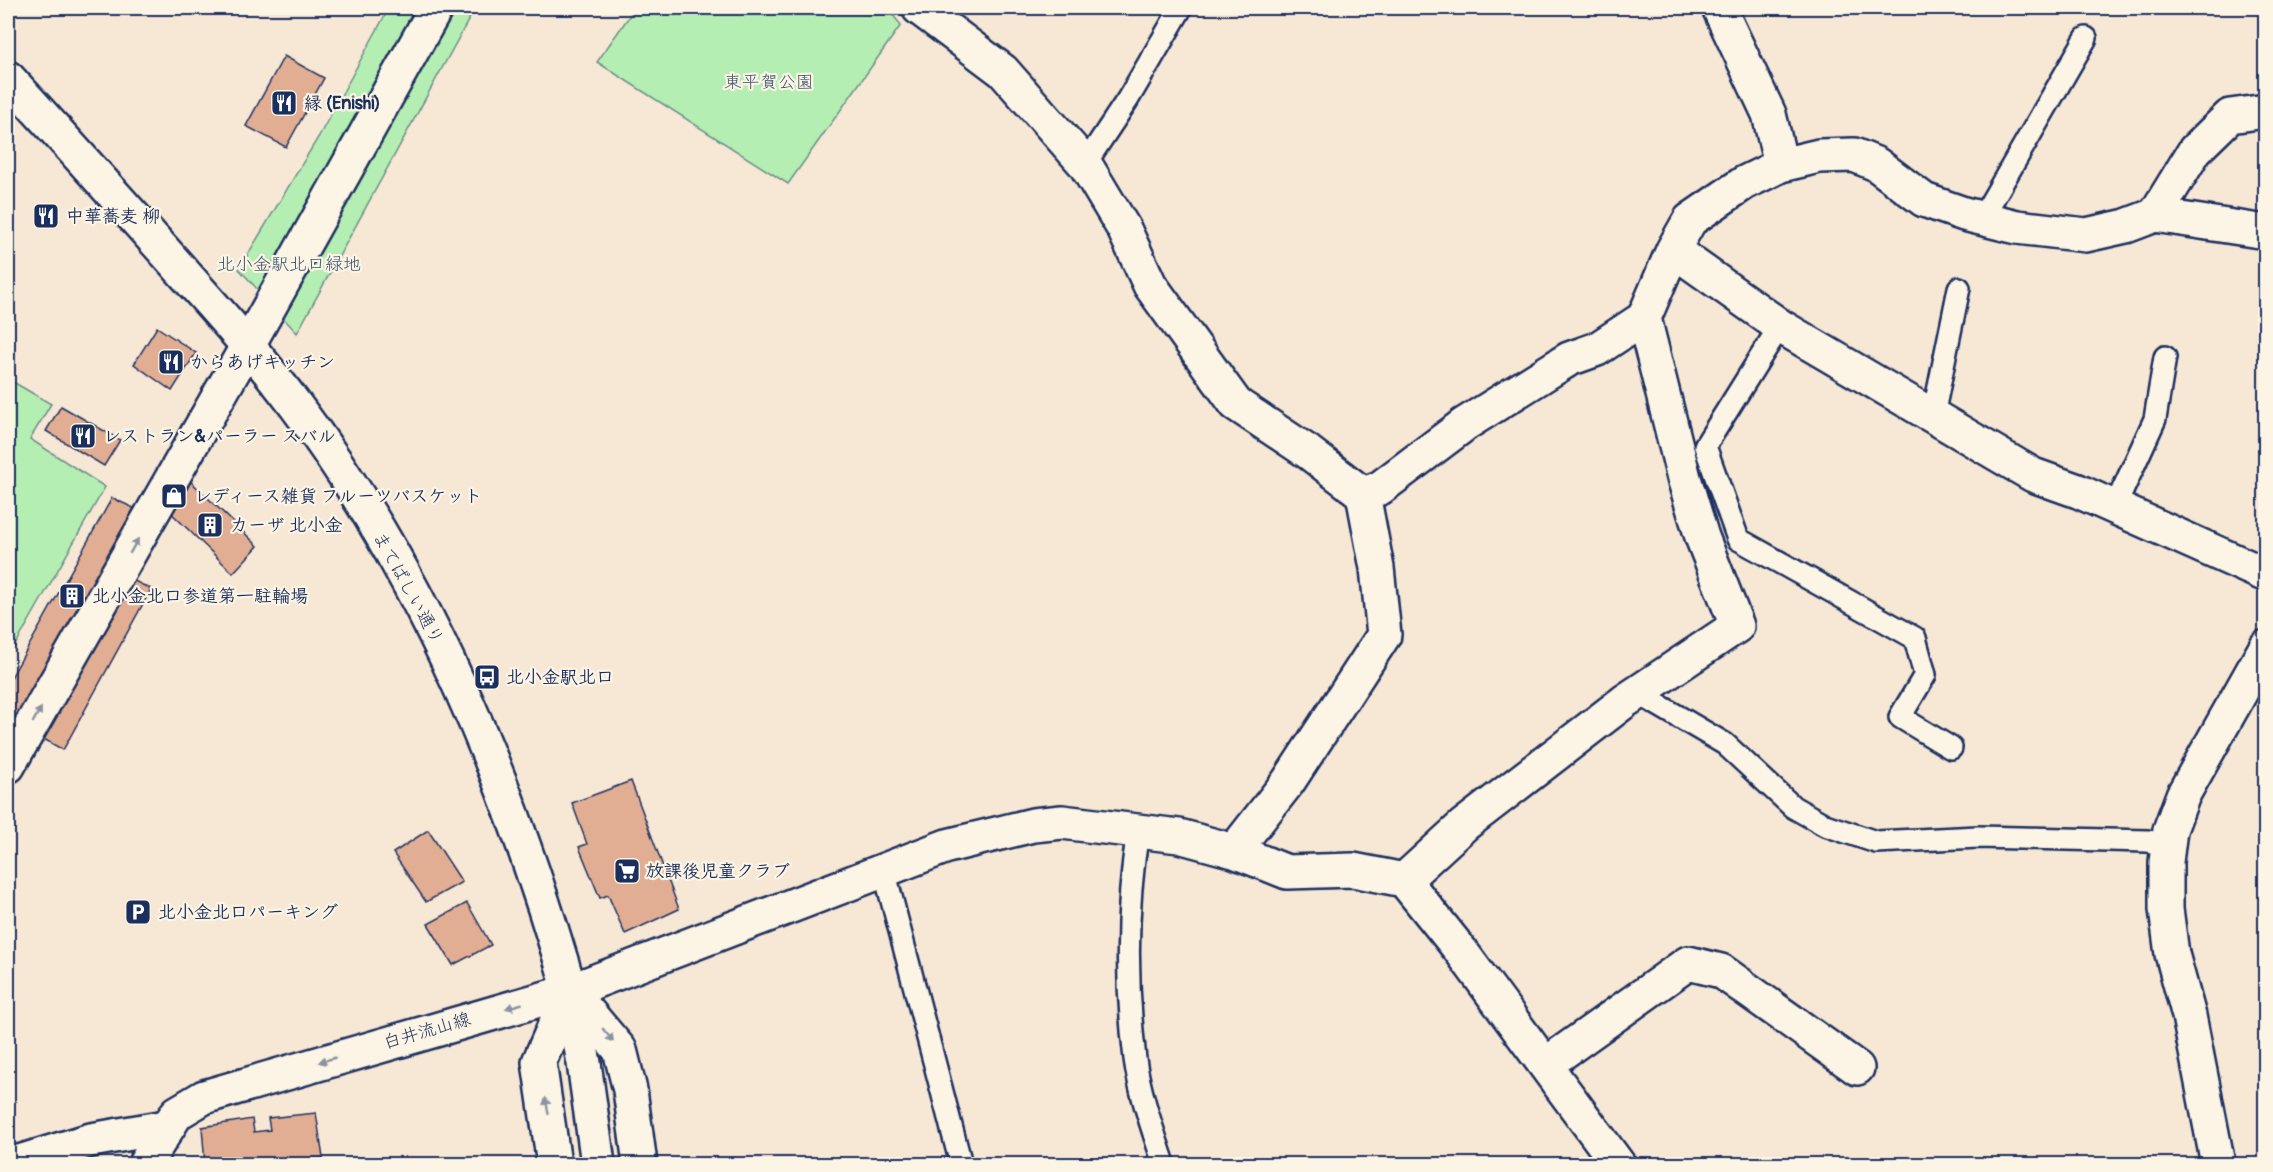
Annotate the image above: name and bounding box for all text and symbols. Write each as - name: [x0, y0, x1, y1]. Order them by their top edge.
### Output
- park label: 東平賀公園: [724, 71, 814, 94]
- restaurant icon: 縁 (Enishi): [269, 88, 299, 118]
- place label: 縁 (Enishi): [304, 92, 381, 115]
- restaurant icon: 中華蕎麦 柳: [31, 201, 61, 231]
- place label: 中華蕎麦 柳: [66, 205, 160, 228]
- park label: 北小金駅北口緑地: [217, 253, 361, 276]
- restaurant icon: からあげキッチン: [156, 347, 186, 377]
- place label: からあげキッチン: [190, 351, 335, 374]
- restaurant icon: レストラン&パーラー スバル: [68, 421, 98, 451]
- place label: レストラン&パーラー スバル: [103, 425, 336, 448]
- shop icon: レディース雑貨 フルーツバスケット: [159, 481, 189, 511]
- place label: レディース雑貨 フルーツバスケット: [194, 485, 482, 508]
- building icon: カーザ 北小金: [195, 510, 225, 540]
- place label: カーザ 北小金: [230, 514, 343, 537]
- street label: まてばしい通り: [367, 527, 449, 649]
- one-way arrow: [128, 537, 138, 554]
- building icon: 北小金北口参道第一駐輪場: [57, 581, 87, 611]
- place label: 北小金北口参道第一駐輪場: [92, 585, 308, 608]
- bus stop icon: 北小金駅北口: [472, 662, 502, 692]
- place label: 北小金駅北口: [506, 666, 614, 689]
- one-way arrow: [31, 707, 42, 723]
- supermarket icon: 放課後児童クラブ: [612, 856, 642, 886]
- place label: 放課後児童クラブ: [646, 860, 790, 883]
- parking icon: 北小金北口パーキング: [123, 897, 153, 927]
- place label: 北小金北口パーキング: [158, 901, 338, 924]
- one-way arrow: [505, 1002, 523, 1012]
- street label: 白井流山線: [381, 1008, 473, 1054]
- one-way arrow: [601, 1027, 614, 1042]
- one-way arrow: [318, 1056, 336, 1066]
- one-way arrow: [542, 1097, 551, 1116]

